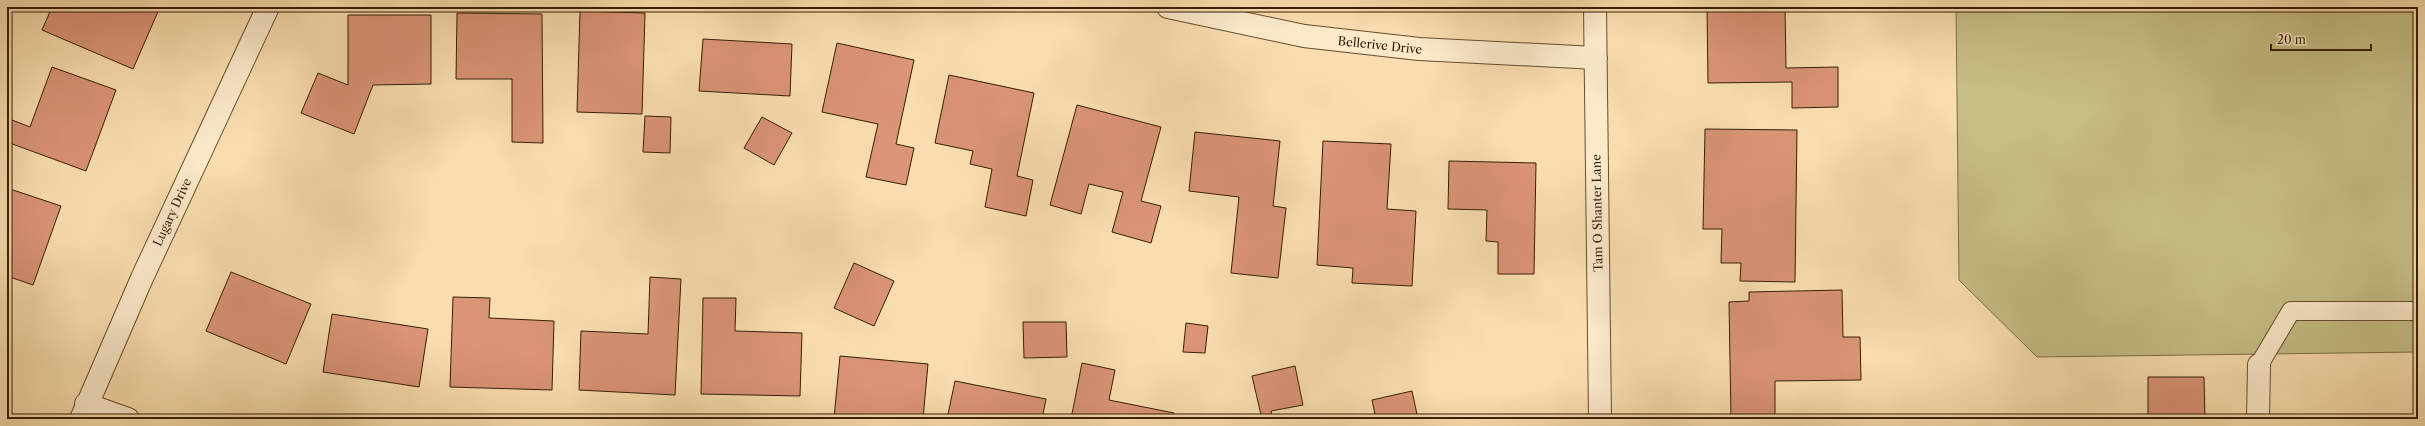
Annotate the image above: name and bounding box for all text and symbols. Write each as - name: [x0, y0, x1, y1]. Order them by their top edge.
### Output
- scale bar: [2271, 26, 2371, 52]
- text: 20 m: [2277, 32, 2306, 47]
- street label: Bellerive Drive: [1337, 33, 1423, 57]
- street label: Tam O Shanter Lane: [1588, 154, 1606, 272]
- street label: Lugary Drive: [150, 175, 194, 249]

